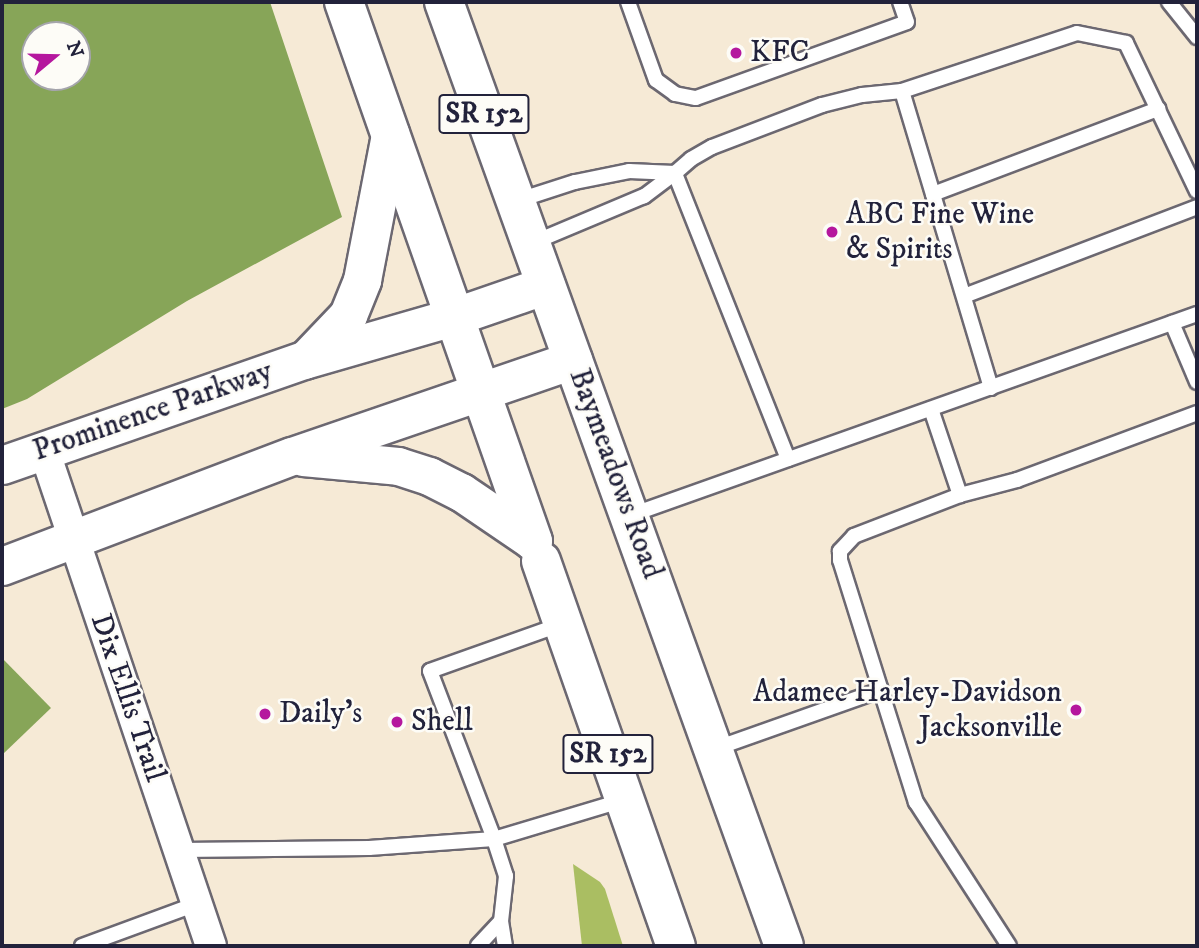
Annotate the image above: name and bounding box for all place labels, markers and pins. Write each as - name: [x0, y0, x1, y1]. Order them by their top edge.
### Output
- place label: KFC: [750, 35, 809, 71]
- marker: KFC: [728, 45, 744, 61]
- place label: ABC Fine Wine & Spirits: [846, 197, 1034, 268]
- marker: ABC Fine Wine & Spirits: [824, 224, 840, 240]
- place label: Adamec Harley-Davidson Jacksonville: [753, 675, 1062, 746]
- place label: Daily's: [279, 696, 362, 732]
- marker: Adamec Harley-Davidson Jacksonville: [1068, 702, 1084, 718]
- place label: Shell: [411, 704, 473, 740]
- marker: Daily's: [257, 706, 273, 722]
- marker: Shell: [389, 714, 405, 730]

